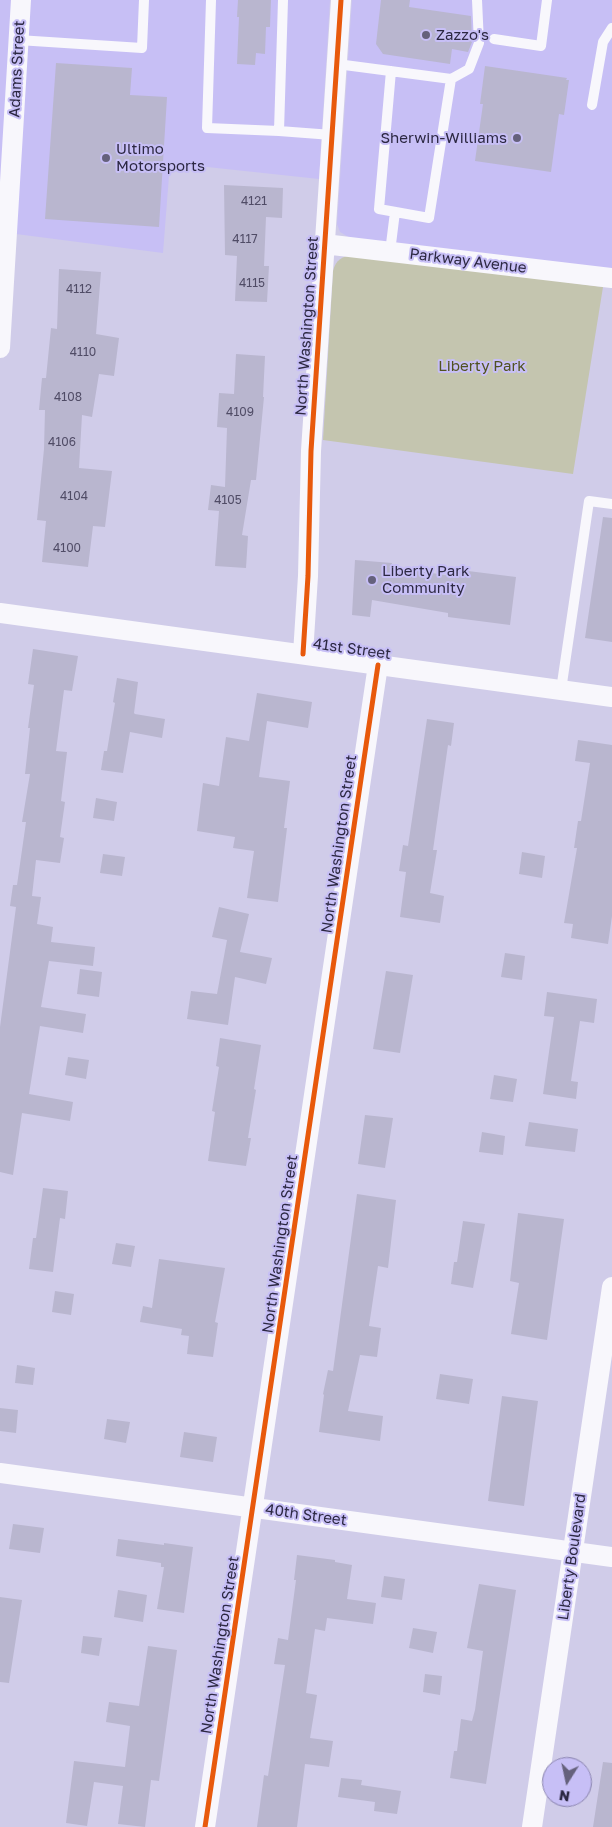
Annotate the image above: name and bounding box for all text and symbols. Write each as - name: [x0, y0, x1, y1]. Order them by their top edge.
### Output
- street label: Adams Street: [5, 20, 29, 118]
- place label: Zazzo's: [436, 26, 489, 44]
- marker: Zazzo's: [420, 29, 432, 41]
- place label: Sherwin-Williams: [380, 129, 507, 147]
- marker: Sherwin-Williams: [511, 132, 523, 144]
- place label: Ultimo Motorsports: [116, 140, 205, 175]
- marker: Ultimo Motorsports: [100, 152, 112, 164]
- house number: 4121: [241, 194, 267, 208]
- house number: 4117: [232, 232, 258, 246]
- street label: North Washington Street: [292, 236, 322, 416]
- street label: Parkway Avenue: [408, 245, 528, 277]
- house number: 4115: [239, 276, 265, 290]
- house number: 4112: [66, 282, 92, 296]
- house number: 4110: [70, 345, 96, 359]
- park label: Liberty Park: [438, 357, 526, 375]
- house number: 4108: [54, 390, 82, 404]
- house number: 4109: [226, 405, 254, 419]
- house number: 4106: [48, 435, 76, 449]
- house number: 4104: [60, 489, 88, 503]
- house number: 4105: [214, 493, 242, 507]
- house number: 4100: [53, 541, 81, 555]
- place label: Liberty Park Community: [382, 562, 470, 597]
- marker: Liberty Park Community: [366, 574, 378, 586]
- street label: 41st Street: [312, 635, 392, 663]
- street label: North Washington Street: [318, 754, 360, 934]
- street label: North Washington Street: [259, 1154, 301, 1334]
- street label: Liberty Boulevard: [554, 1493, 590, 1621]
- street label: 40th Street: [264, 1500, 348, 1530]
- street label: North Washington Street: [197, 1555, 243, 1735]
- north arrow: [542, 1757, 592, 1807]
- text: N: [558, 1787, 571, 1806]

